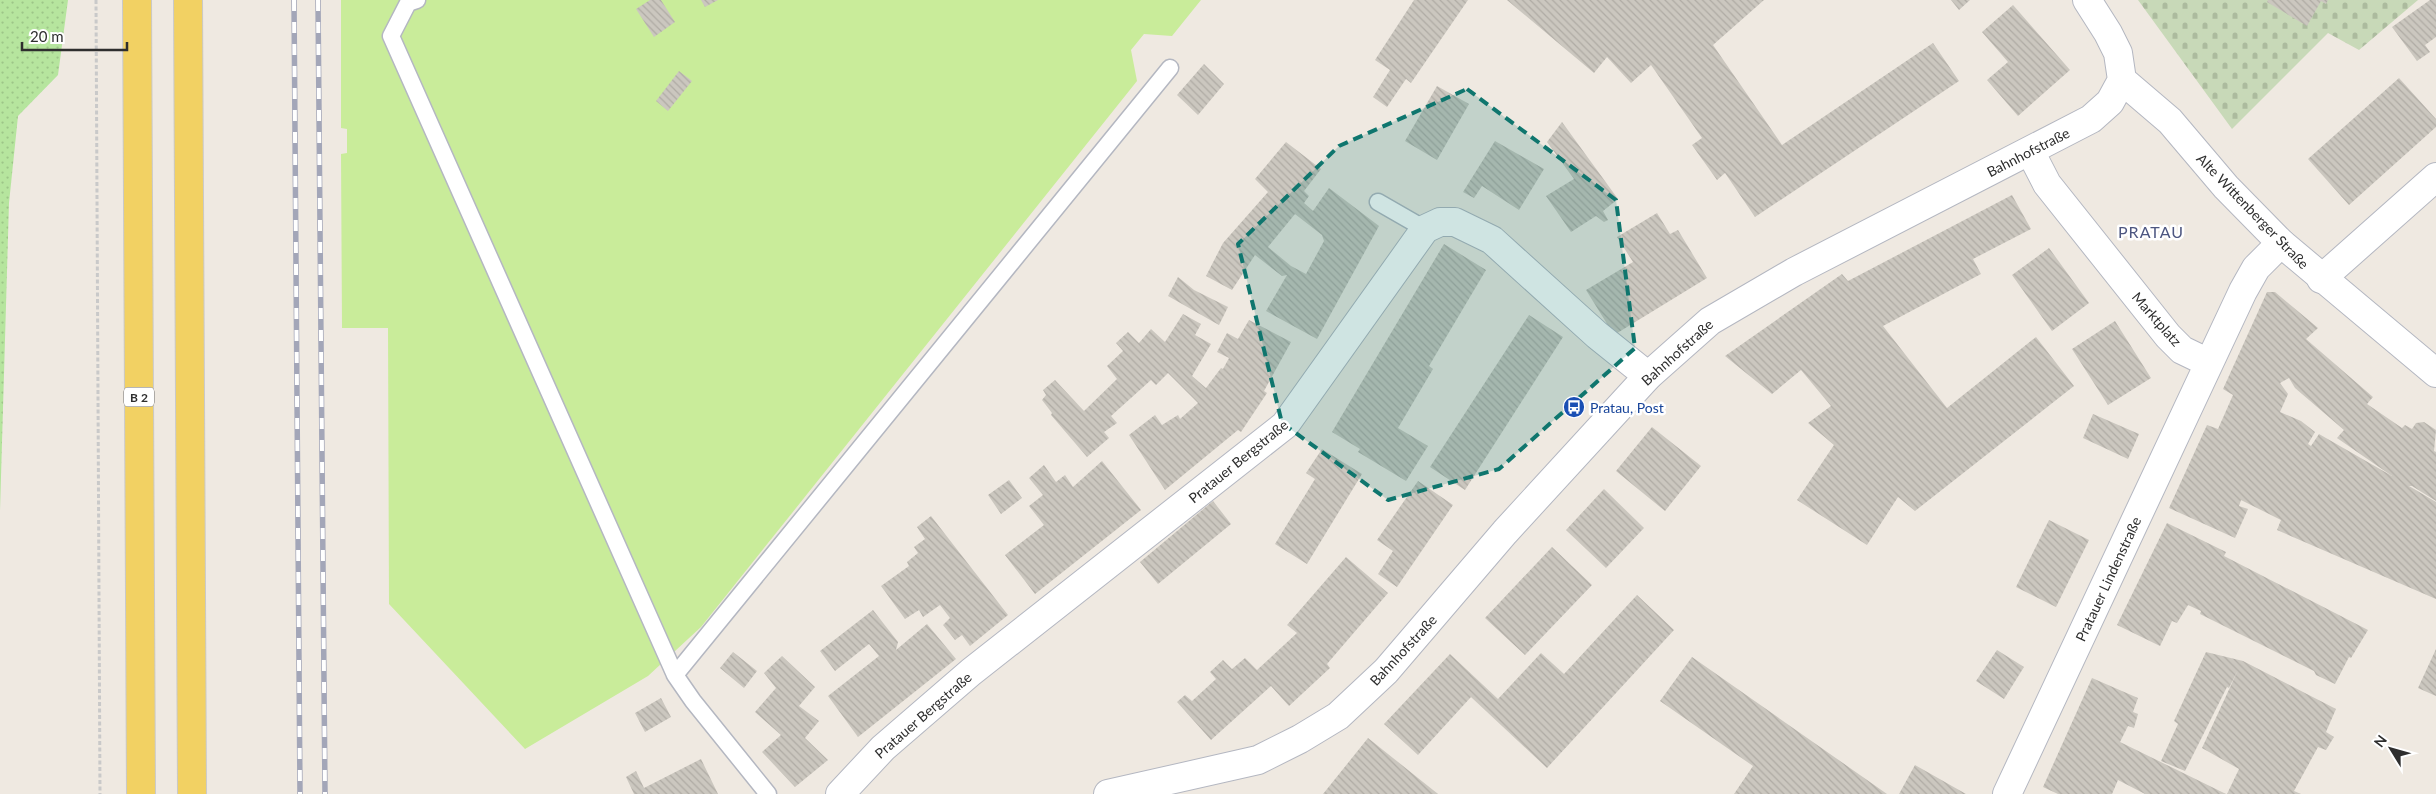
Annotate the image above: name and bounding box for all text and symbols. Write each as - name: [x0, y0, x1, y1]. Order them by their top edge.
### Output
- scale bar: [22, 20, 128, 52]
- text: 20 m: [30, 27, 64, 45]
- street label: Bahnhofstraße: [1984, 124, 2072, 180]
- street label: Alte Wittenberger Straße: [2193, 150, 2313, 272]
- district label: PRATAU: [2118, 222, 2184, 241]
- street label: Marktplatz: [2129, 288, 2185, 350]
- street label: Bahnhofstraße: [1638, 315, 1716, 389]
- road number: B 2: [124, 388, 154, 407]
- bus stop icon: Pratau, Post: [1562, 395, 1586, 419]
- place label: Pratau, Post: [1590, 399, 1664, 416]
- street label: Pratauer Bergstraße: [1185, 416, 1291, 506]
- street label: Pratauer Lindenstraße: [2072, 514, 2144, 644]
- street label: Bahnhofstraße: [1366, 611, 1440, 689]
- street label: Pratauer Bergstraße: [871, 668, 975, 762]
- north arrow: [2366, 724, 2416, 774]
- text: N: [2370, 731, 2390, 750]

